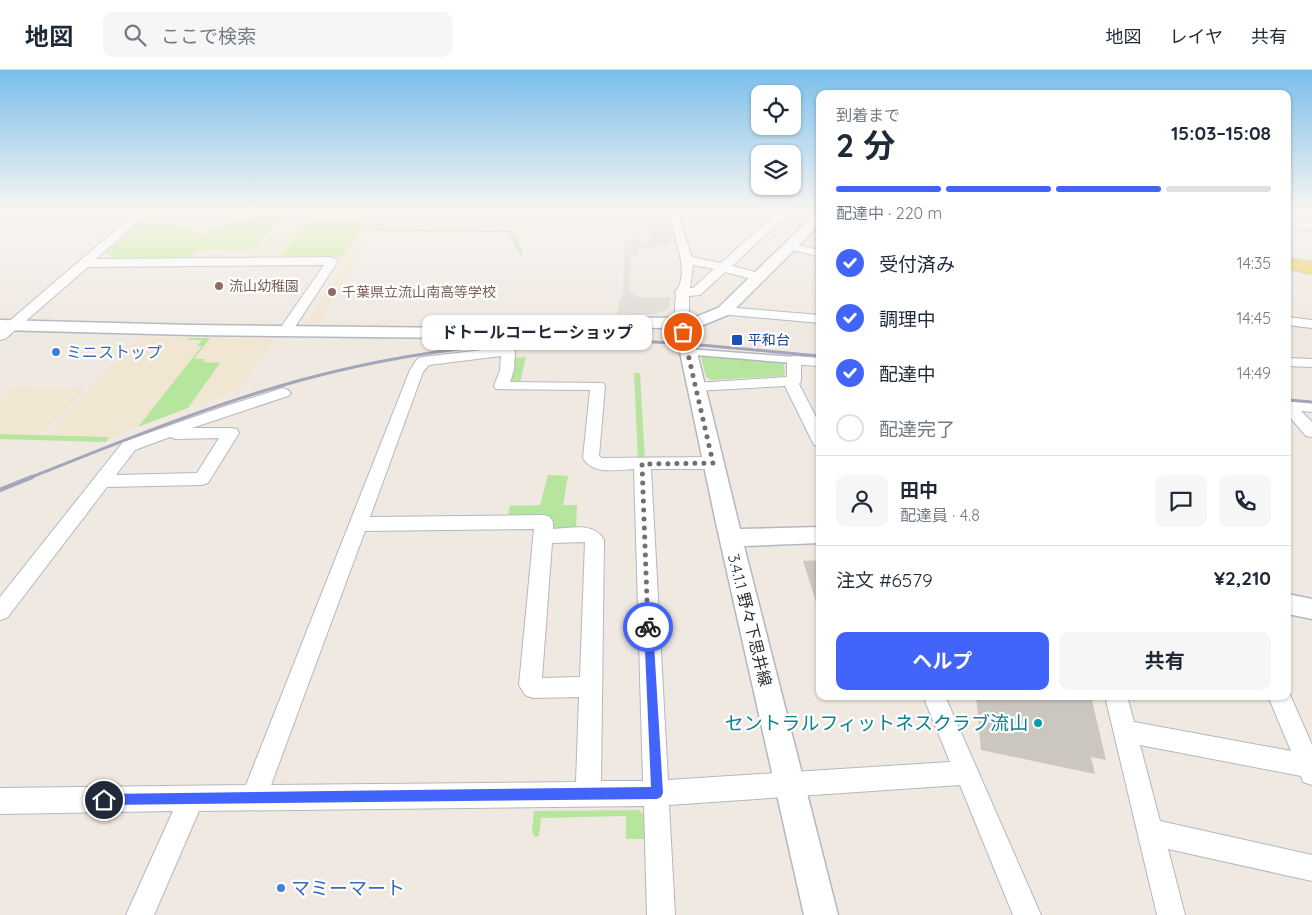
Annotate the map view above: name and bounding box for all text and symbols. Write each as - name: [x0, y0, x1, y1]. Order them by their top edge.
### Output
- search box: [103, 12, 453, 57]
- text: 地図: [25, 21, 73, 51]
- icon: search: [121, 21, 149, 49]
- text: ここで検索: [161, 24, 256, 48]
- text: 地図: [1106, 25, 1142, 48]
- text: レイヤ: [1170, 25, 1223, 48]
- text: 共有: [1251, 25, 1287, 48]
- map controls: [751, 85, 801, 195]
- button: locate: [751, 85, 801, 135]
- text: 到着まで: [836, 105, 900, 125]
- text: 15:03–15:08: [1171, 121, 1271, 145]
- text: 2 分: [836, 125, 895, 165]
- button: layers: [751, 145, 801, 195]
- text: 配達中 · 220 m: [836, 203, 942, 223]
- icon: check: [836, 249, 864, 277]
- text: 受付済み: [879, 252, 955, 276]
- text: 14:35: [1237, 253, 1271, 273]
- place label: 流山幼稚園: [229, 277, 299, 295]
- marker: 流山幼稚園: [213, 280, 225, 292]
- place label: 千葉県立流山南高等学校: [342, 283, 496, 301]
- marker: 千葉県立流山南高等学校: [326, 286, 338, 298]
- icon: check: [836, 304, 864, 332]
- text: 調理中: [879, 307, 936, 331]
- text: 14:45: [1237, 308, 1271, 328]
- pin: [662, 311, 704, 353]
- callout: ドトールコーヒーショップ: [423, 314, 653, 350]
- icon: bag: [669, 318, 697, 346]
- text: ドトールコーヒーショップ: [441, 322, 633, 342]
- place label: 平和台: [748, 331, 790, 349]
- marker: 平和台: [730, 333, 744, 347]
- place label: ミニストップ: [66, 342, 162, 362]
- marker: ミニストップ: [50, 346, 62, 358]
- icon: check: [836, 359, 864, 387]
- text: 配達中: [879, 362, 936, 386]
- text: 14:49: [1237, 363, 1271, 383]
- text: 配達完了: [879, 417, 955, 441]
- button: person: [836, 475, 888, 527]
- button: chat: [1155, 475, 1207, 527]
- button: phone: [1219, 475, 1271, 527]
- text: 田中: [900, 478, 938, 502]
- text: 配達員 · 4.8: [900, 505, 980, 525]
- street label: 3.4.1.1 野々下思井線: [724, 552, 776, 688]
- text: ¥2,210: [1214, 566, 1271, 590]
- text: 注文 #6579: [836, 568, 933, 592]
- courier: [623, 602, 673, 652]
- icon: bike: [634, 613, 662, 641]
- button: ヘルプ: [836, 632, 1049, 690]
- button: 共有: [1059, 632, 1271, 690]
- place label: セントラルフィットネスクラブ流山: [724, 711, 1028, 735]
- marker: セントラルフィットネスクラブ流山: [1032, 717, 1044, 729]
- pin: [83, 779, 125, 821]
- icon: home: [90, 786, 118, 814]
- place label: マミーマート: [291, 876, 405, 900]
- marker: マミーマート: [275, 882, 287, 894]

